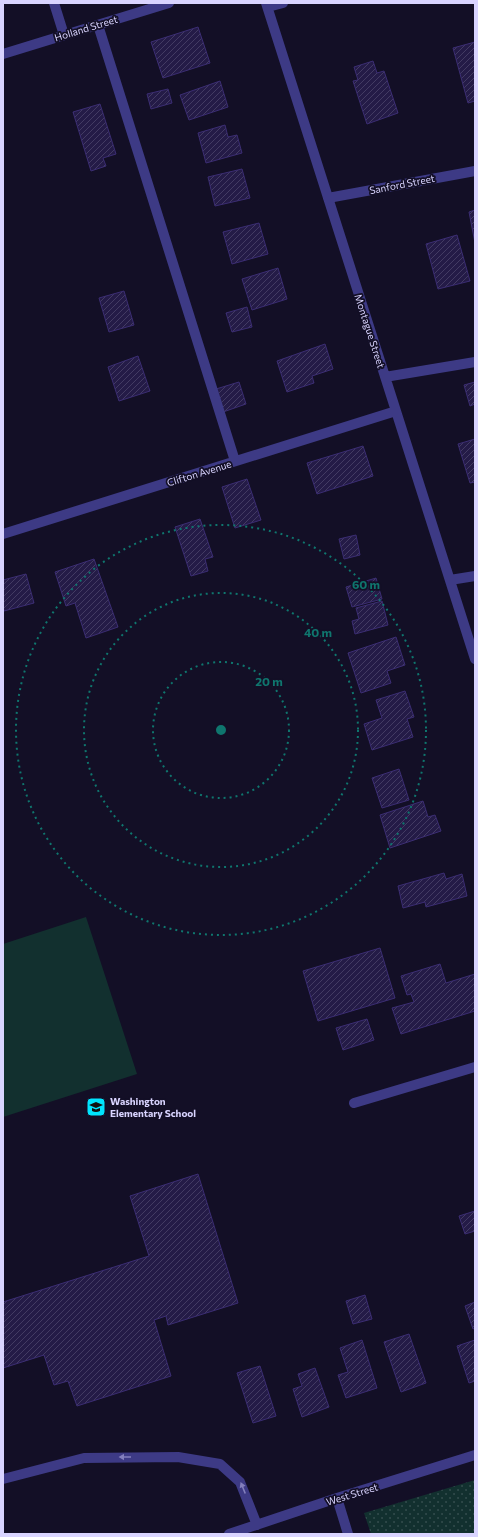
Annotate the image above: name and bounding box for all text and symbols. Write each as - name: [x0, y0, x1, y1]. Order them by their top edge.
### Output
- street label: Holland Street: [53, 13, 119, 43]
- street label: Sanford Street: [368, 172, 436, 196]
- street label: Montague Street: [352, 293, 388, 369]
- street label: Clifton Avenue: [165, 457, 233, 489]
- text: 60 m: [352, 577, 380, 591]
- text: 40 m: [304, 625, 332, 639]
- text: 20 m: [255, 674, 283, 688]
- centre of rings: [214, 723, 228, 737]
- place label: Washington Elementary School: [110, 1095, 196, 1119]
- school or university icon: Washington Elementary School: [85, 1096, 107, 1118]
- one-way arrow: [118, 1454, 131, 1460]
- street label: West Street: [325, 1480, 379, 1508]
- one-way arrow: [239, 1482, 245, 1494]

